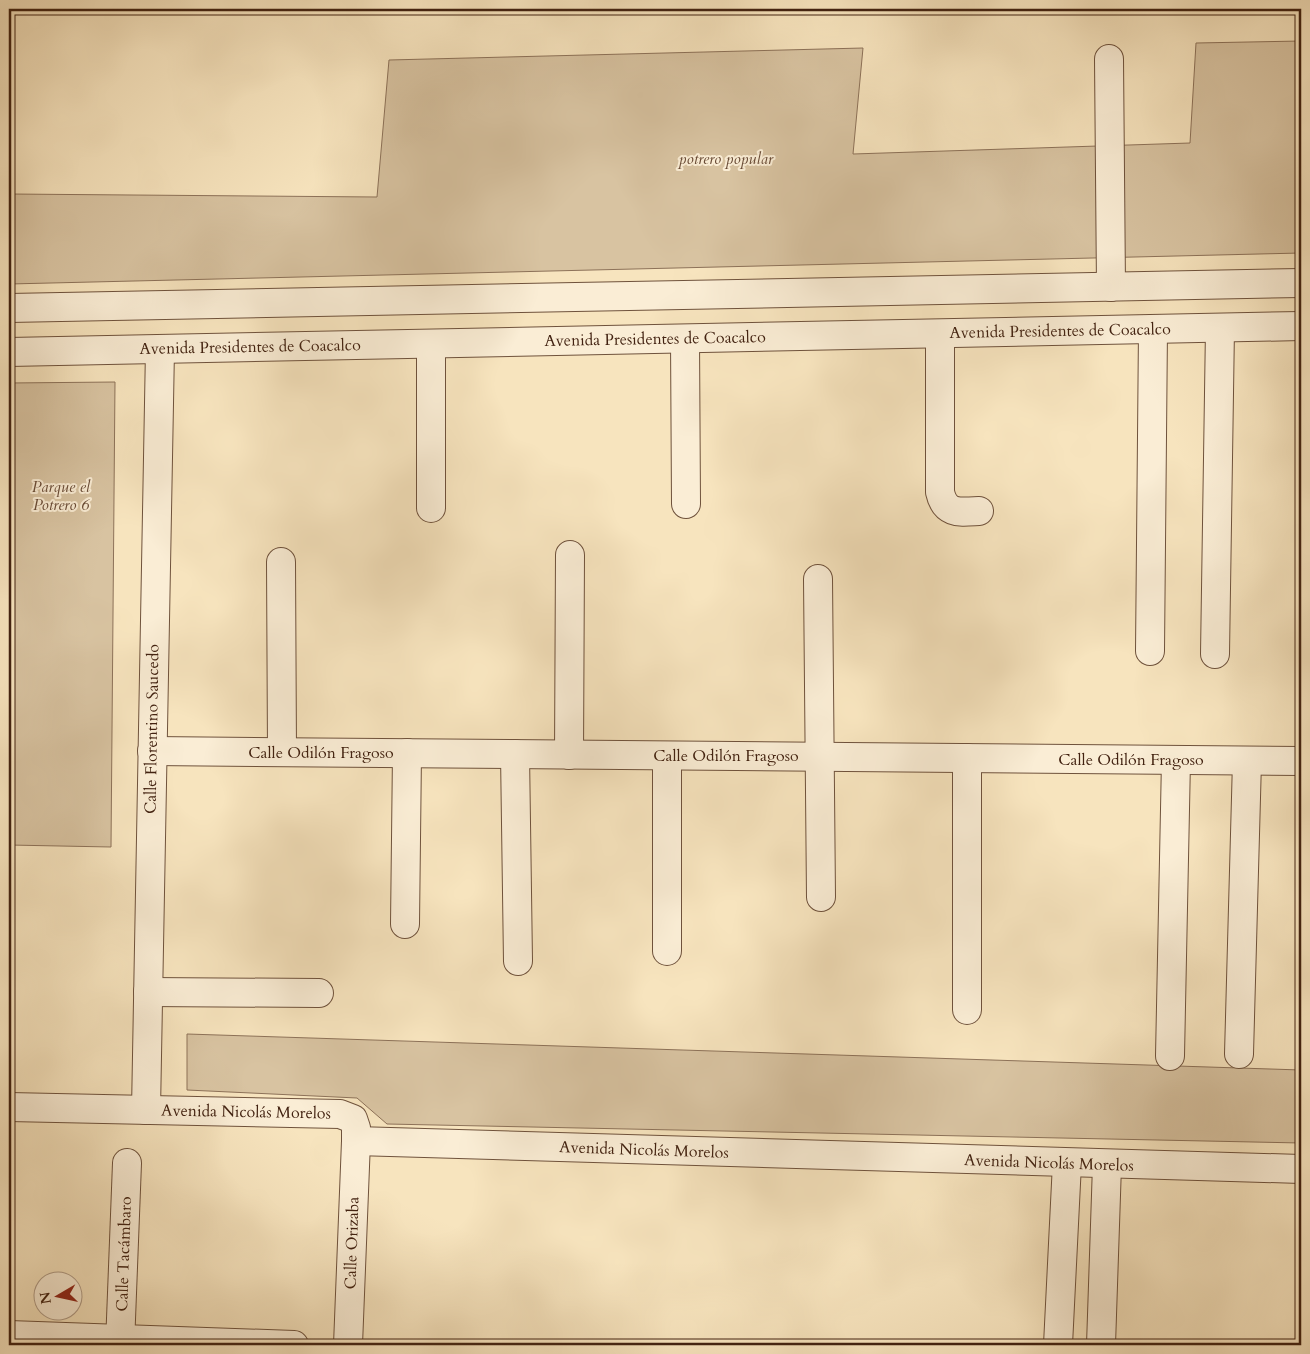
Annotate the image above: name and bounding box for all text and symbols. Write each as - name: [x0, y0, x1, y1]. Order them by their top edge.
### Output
- park label: potrero popular: [677, 148, 774, 170]
- street label: Avenida Presidentes de Coacalco: [949, 318, 1171, 344]
- street label: Avenida Presidentes de Coacalco: [544, 326, 766, 352]
- street label: Avenida Presidentes de Coacalco: [139, 334, 361, 360]
- park label: Parque el Potrero 6: [32, 476, 91, 516]
- street label: Calle Florentino Saucedo: [140, 644, 164, 814]
- street label: Calle Odilón Fragoso: [248, 742, 394, 764]
- street label: Calle Odilón Fragoso: [653, 745, 799, 767]
- street label: Calle Odilón Fragoso: [1058, 749, 1204, 771]
- street label: Avenida Nicolás Morelos: [161, 1100, 331, 1124]
- street label: Avenida Nicolás Morelos: [559, 1136, 729, 1164]
- street label: Avenida Nicolás Morelos: [964, 1149, 1134, 1177]
- street label: Calle Tacámbaro: [111, 1196, 137, 1312]
- street label: Calle Orizaba: [339, 1196, 365, 1290]
- north arrow: [32, 1272, 82, 1322]
- text: N: [35, 1290, 56, 1305]

